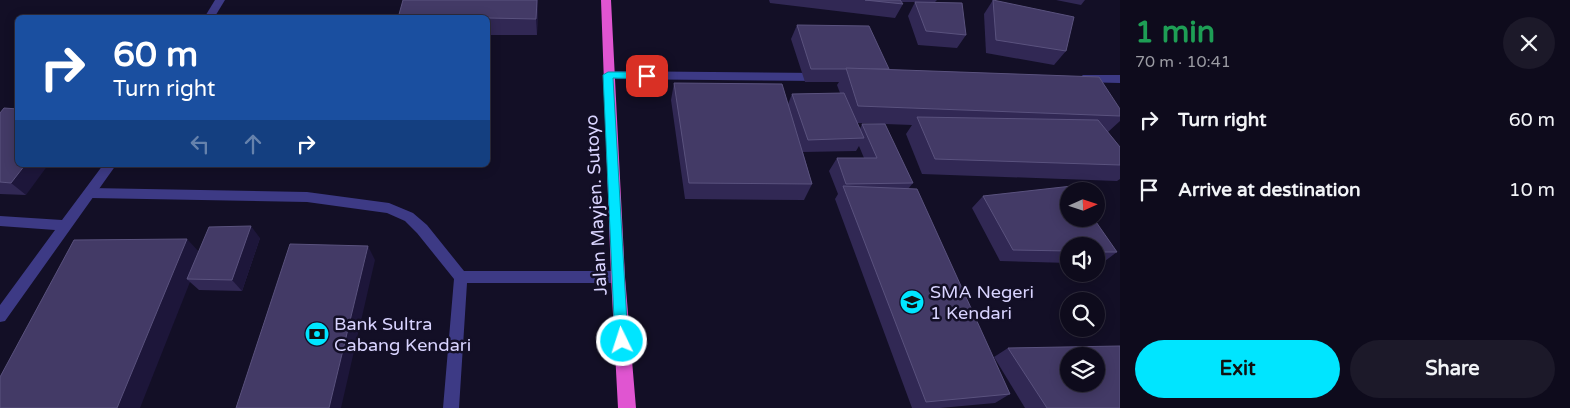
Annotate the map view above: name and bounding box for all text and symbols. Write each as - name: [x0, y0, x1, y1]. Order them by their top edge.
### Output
- text: 1 min: [1135, 14, 1215, 51]
- button: close: [1503, 17, 1555, 69]
- text: 60 m: [113, 34, 198, 76]
- icon: right: [30, 35, 95, 100]
- text: 70 m · 10:41: [1135, 52, 1231, 72]
- pin: [626, 55, 668, 97]
- icon: arrive: [633, 62, 661, 90]
- text: Turn right: [113, 76, 215, 102]
- icon: right: [1135, 106, 1163, 134]
- text: Turn right: [1178, 109, 1266, 131]
- text: 60 m: [1509, 109, 1555, 131]
- street label: Jalan Mayjen. Sutoyo: [580, 114, 612, 296]
- icon: left: [186, 130, 214, 158]
- icon: ahead: [239, 130, 267, 158]
- icon: right: [292, 130, 320, 158]
- icon: arrive: [1135, 176, 1163, 204]
- text: Arrive at destination: [1178, 179, 1361, 201]
- text: 10 m: [1509, 179, 1555, 201]
- north arrow: [1060, 182, 1105, 228]
- map controls: [1060, 182, 1105, 392]
- button: sound: [1060, 237, 1105, 282]
- place label: SMA Negeri 1 Kendari: [930, 281, 1034, 324]
- school or university icon: SMA Negeri 1 Kendari: [899, 289, 925, 315]
- button: search: [1060, 292, 1105, 337]
- place label: Bank Sultra Cabang Kendari: [334, 313, 471, 356]
- position arrow: [595, 314, 647, 366]
- bank icon: Bank Sultra Cabang Kendari: [304, 321, 330, 347]
- button: Exit: [1135, 340, 1340, 398]
- button: Share: [1350, 340, 1555, 398]
- button: layers: [1060, 347, 1105, 392]

